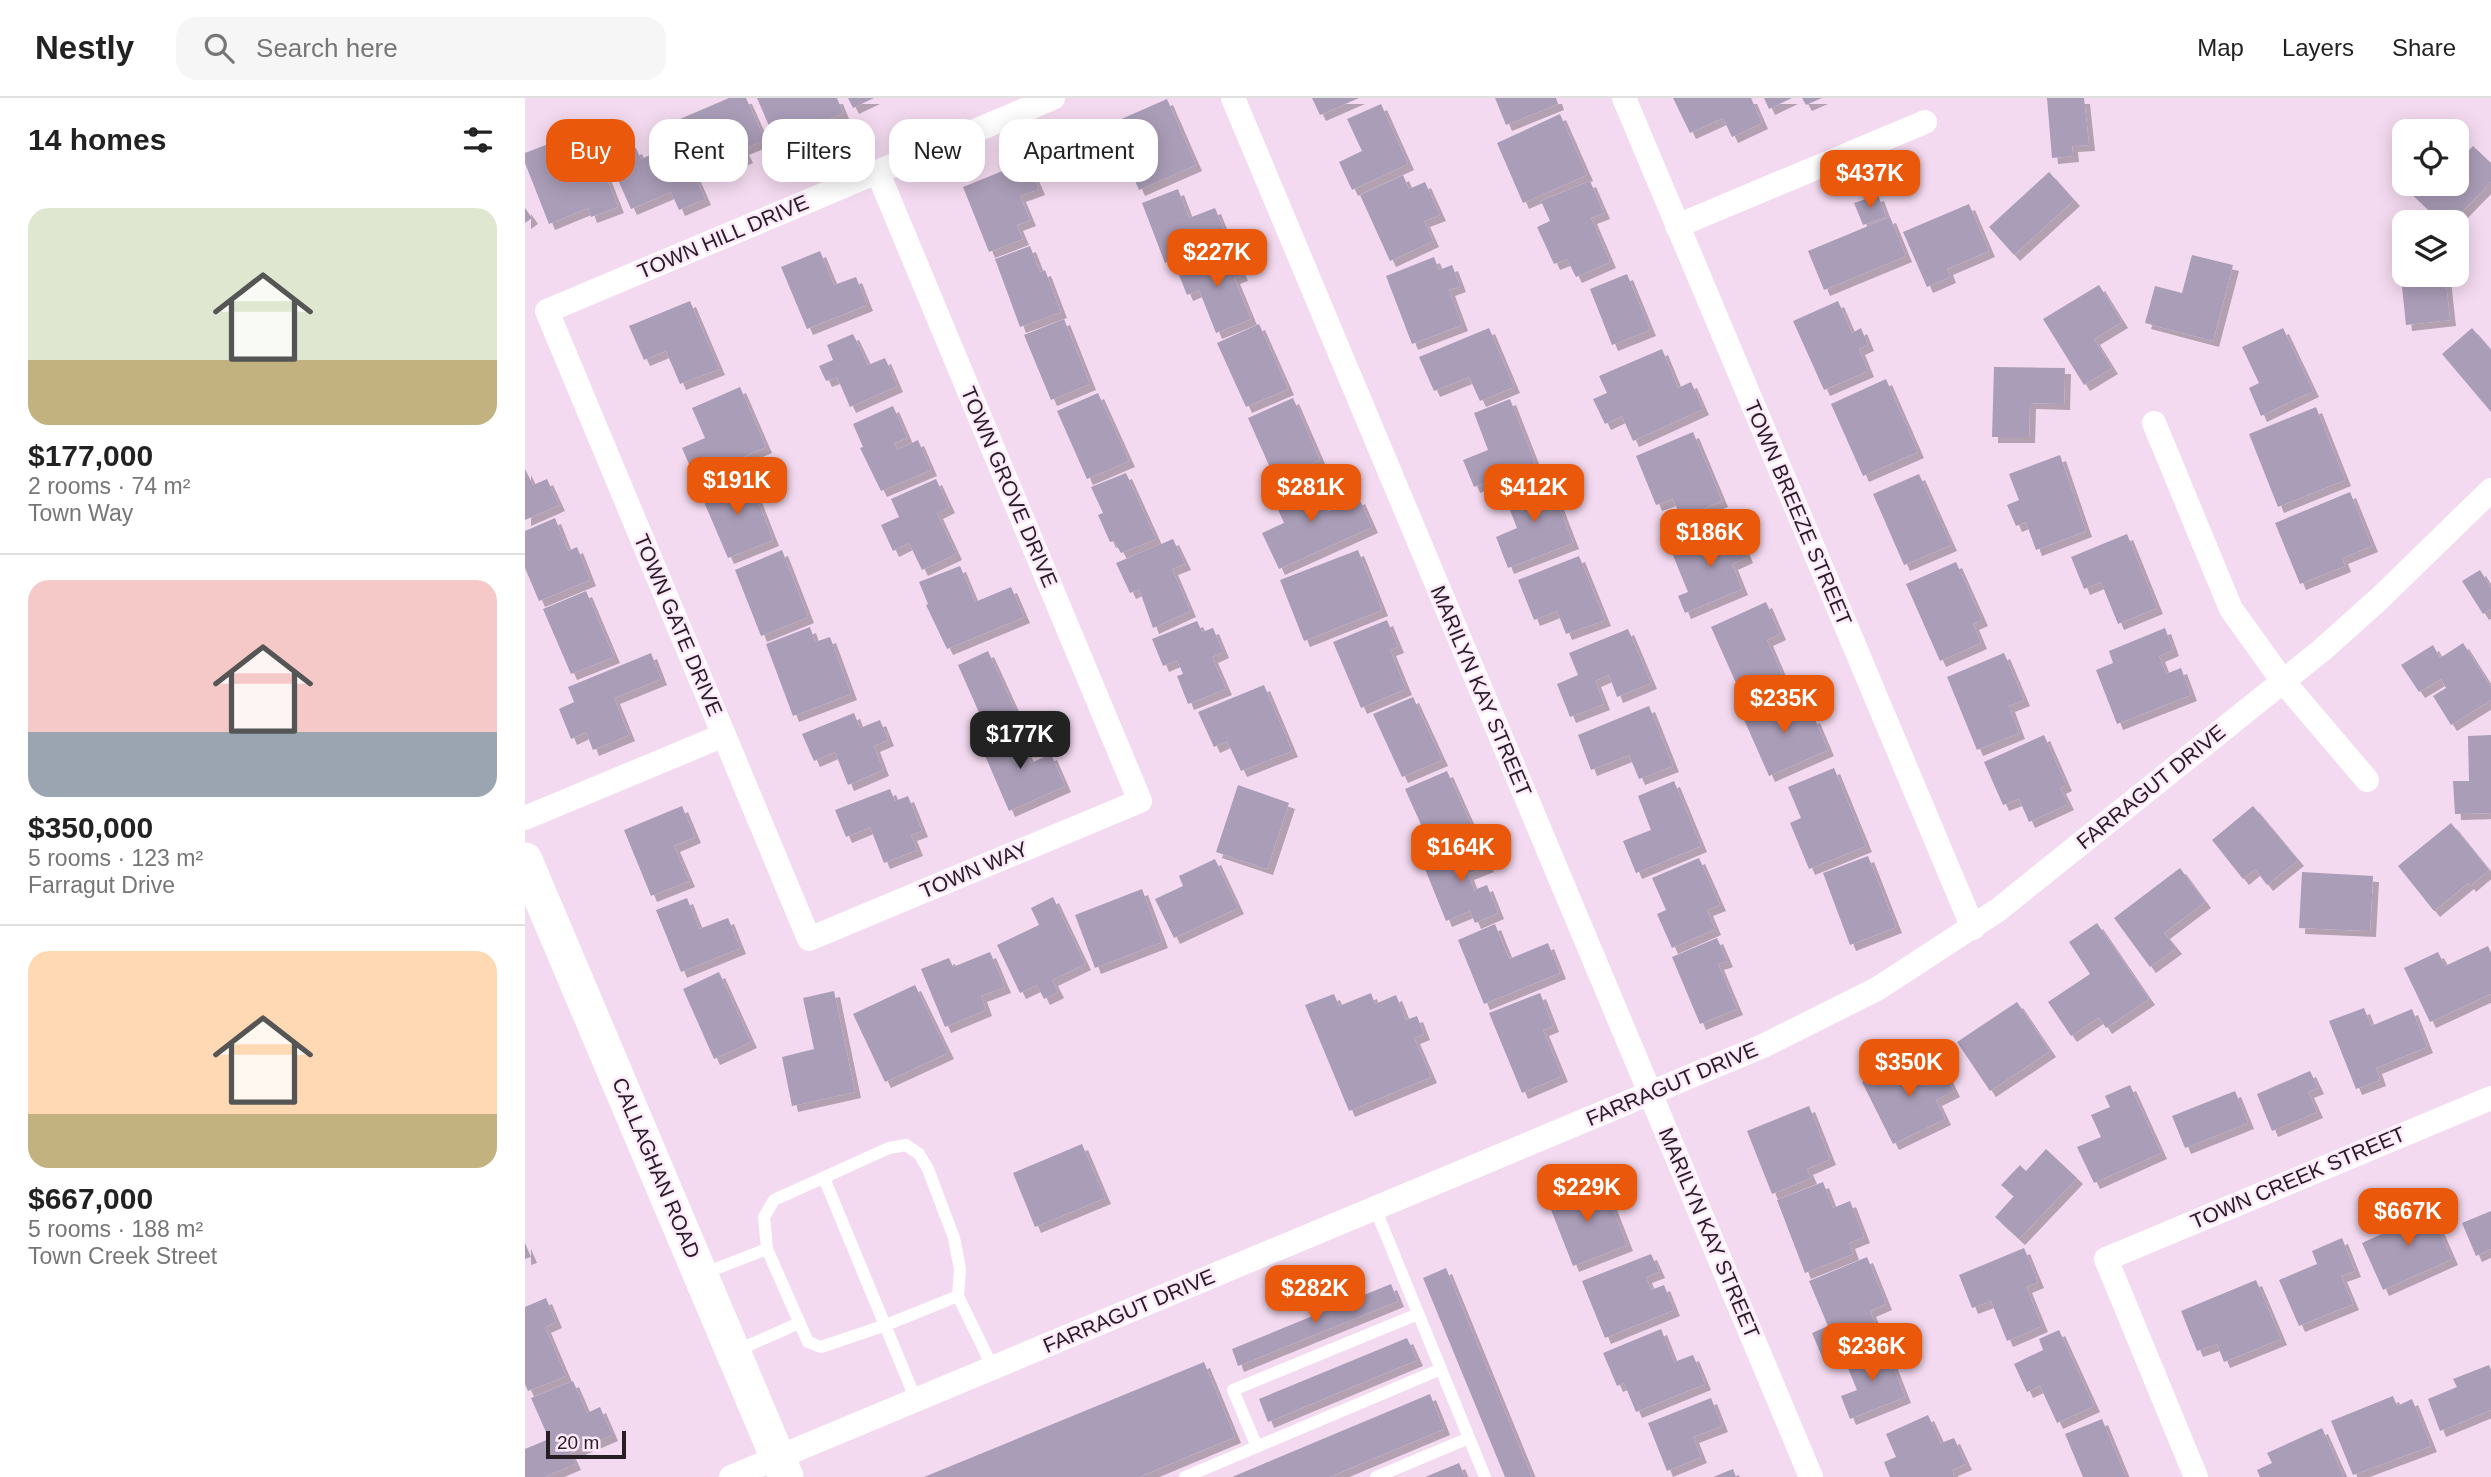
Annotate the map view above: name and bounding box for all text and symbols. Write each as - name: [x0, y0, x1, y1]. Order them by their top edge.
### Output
- search box: [176, 17, 666, 80]
- text: Nestly: [35, 29, 134, 66]
- icon: search: [200, 29, 238, 67]
- text: Search here: [256, 33, 398, 63]
- text: Map: [2197, 34, 2244, 61]
- text: Layers: [2282, 34, 2354, 61]
- text: Share: [2392, 34, 2456, 61]
- chip: Buy: [546, 119, 635, 182]
- chip: Rent: [649, 119, 748, 182]
- chip: Filters: [762, 119, 875, 182]
- chip: New: [889, 119, 985, 182]
- chip: Apartment: [999, 119, 1158, 182]
- map controls: [2392, 119, 2469, 287]
- button: locate: [2392, 119, 2469, 196]
- icon: filters: [459, 121, 497, 159]
- text: 14 homes: [28, 123, 166, 156]
- pin: $437K: [1821, 150, 1919, 210]
- text: $437K: [1836, 160, 1904, 186]
- street label: TOWN HILL DRIVE: [634, 190, 812, 283]
- button: layers: [2392, 210, 2469, 287]
- pin: $227K: [1168, 230, 1266, 289]
- text: $227K: [1183, 239, 1251, 265]
- icon: home: [200, 254, 326, 380]
- street label: TOWN GROVE DRIVE: [957, 383, 1062, 590]
- street label: TOWN BREEZE STREET: [1741, 397, 1856, 629]
- text: $177,000: [28, 439, 153, 472]
- pin: $191K: [688, 458, 786, 517]
- pin: $281K: [1262, 464, 1360, 524]
- pin: $412K: [1485, 464, 1583, 524]
- text: $191K: [703, 467, 771, 493]
- text: 2 rooms · 74 m²: [28, 473, 190, 499]
- text: $281K: [1277, 474, 1345, 500]
- text: $412K: [1500, 474, 1568, 500]
- text: Town Way: [28, 500, 133, 526]
- pin: $186K: [1661, 510, 1759, 569]
- text: $186K: [1676, 519, 1744, 545]
- street label: TOWN GATE DRIVE: [630, 530, 727, 719]
- street label: MARILYN KAY STREET: [1427, 582, 1536, 800]
- icon: home: [200, 626, 326, 752]
- pin: $235K: [1735, 676, 1833, 735]
- text: $235K: [1750, 685, 1818, 711]
- pin: $177K: [971, 712, 1069, 771]
- street label: FARRAGUT DRIVE: [2072, 720, 2229, 853]
- text: $177K: [986, 721, 1054, 747]
- text: $350,000: [28, 811, 153, 844]
- pin: $164K: [1412, 824, 1510, 884]
- text: $164K: [1427, 834, 1495, 860]
- street label: TOWN WAY: [916, 836, 1031, 903]
- text: 5 rooms · 123 m²: [28, 845, 203, 871]
- text: Farragut Drive: [28, 872, 175, 898]
- icon: home: [200, 997, 326, 1123]
- street label: FARRAGUT DRIVE: [1583, 1037, 1761, 1130]
- pin: $350K: [1860, 1040, 1958, 1099]
- text: $350K: [1875, 1049, 1943, 1075]
- street label: CALLAGHAN ROAD: [608, 1074, 705, 1261]
- street label: TOWN CREEK STREET: [2187, 1122, 2409, 1233]
- street label: MARILYN KAY STREET: [1655, 1124, 1764, 1342]
- pin: $229K: [1538, 1164, 1636, 1224]
- text: $229K: [1553, 1174, 1621, 1200]
- text: $667,000: [28, 1182, 153, 1215]
- pin: $667K: [2359, 1188, 2457, 1248]
- text: $667K: [2374, 1198, 2442, 1224]
- text: 5 rooms · 188 m²: [28, 1216, 203, 1242]
- text: Town Creek Street: [28, 1243, 217, 1269]
- street label: FARRAGUT DRIVE: [1040, 1264, 1218, 1357]
- pin: $282K: [1266, 1266, 1364, 1325]
- text: $282K: [1281, 1275, 1349, 1301]
- pin: $236K: [1823, 1324, 1921, 1383]
- text: $236K: [1838, 1333, 1906, 1359]
- scale bar: [546, 1428, 627, 1460]
- text: 20 m: [557, 1432, 599, 1453]

